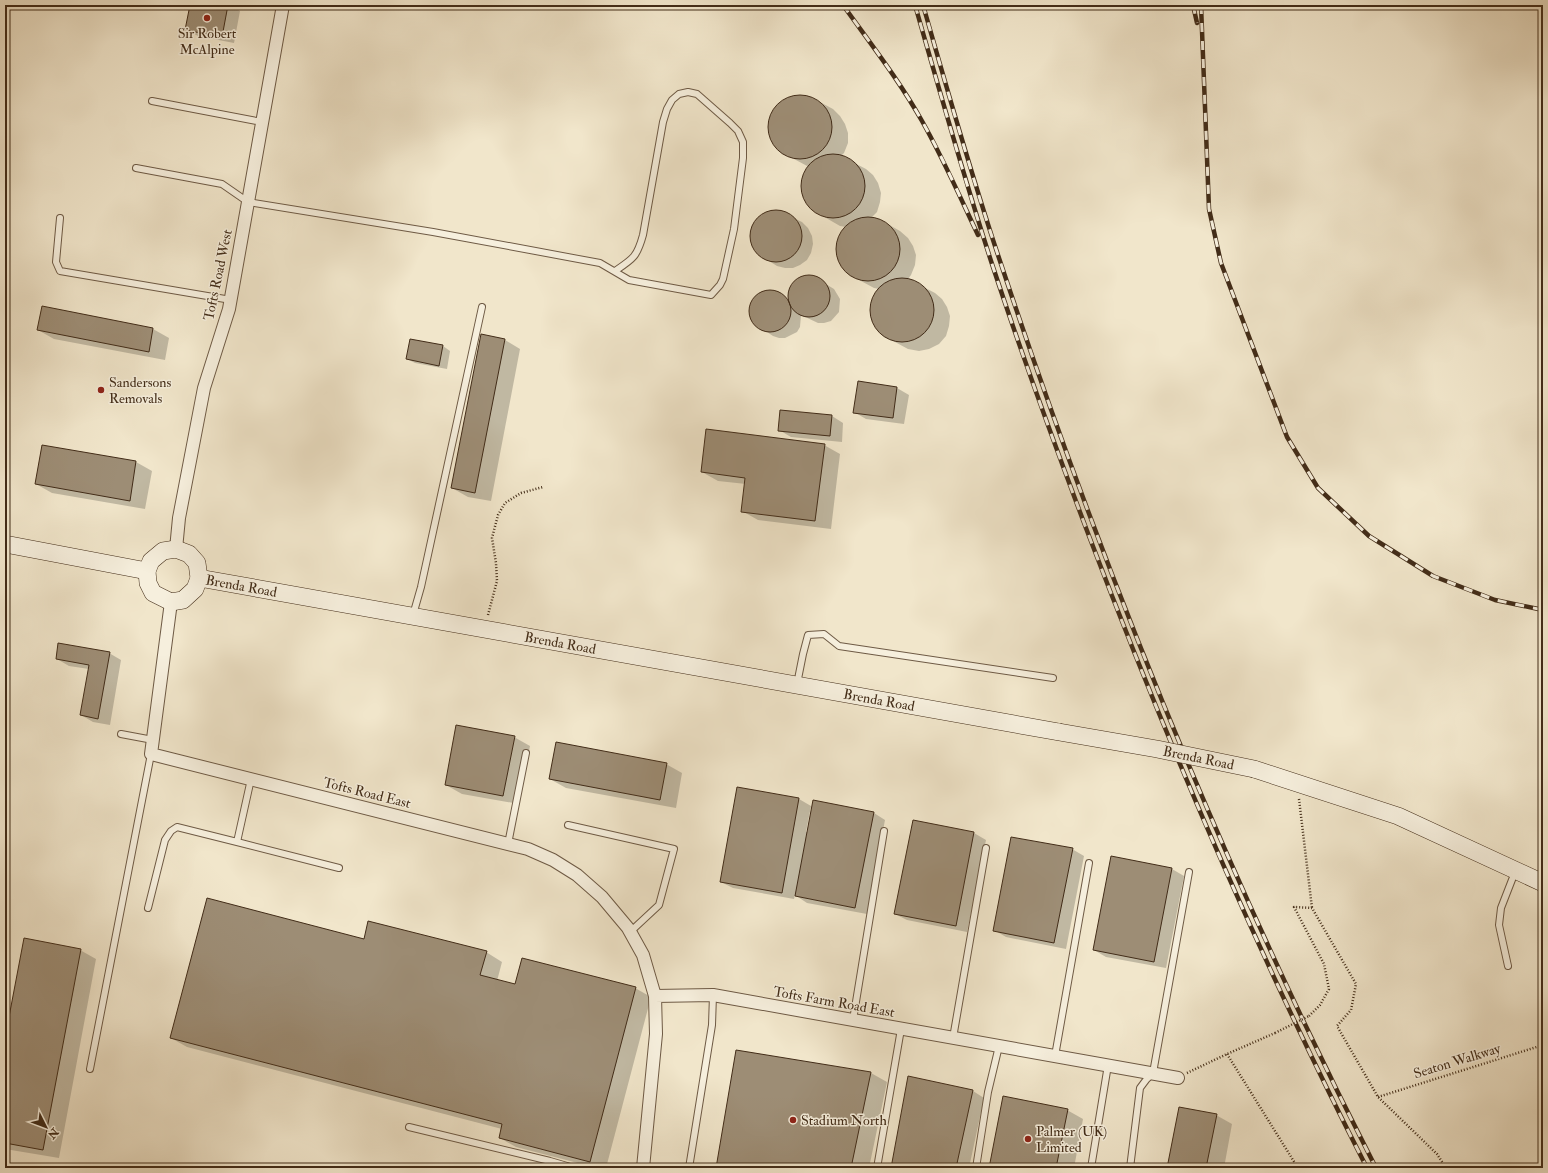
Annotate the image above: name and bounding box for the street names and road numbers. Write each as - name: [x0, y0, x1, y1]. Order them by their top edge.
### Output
- street label: Tofts Road West: [200, 228, 236, 322]
- street label: Brenda Road: [204, 571, 278, 600]
- street label: Brenda Road: [523, 628, 597, 657]
- street label: Brenda Road: [842, 685, 916, 715]
- street label: Brenda Road: [1162, 742, 1236, 773]
- street label: Tofts Road East: [322, 774, 413, 812]
- street label: Tofts Farm Road East: [772, 983, 896, 1021]
- street label: Seaton Walkway: [1411, 1039, 1504, 1083]

